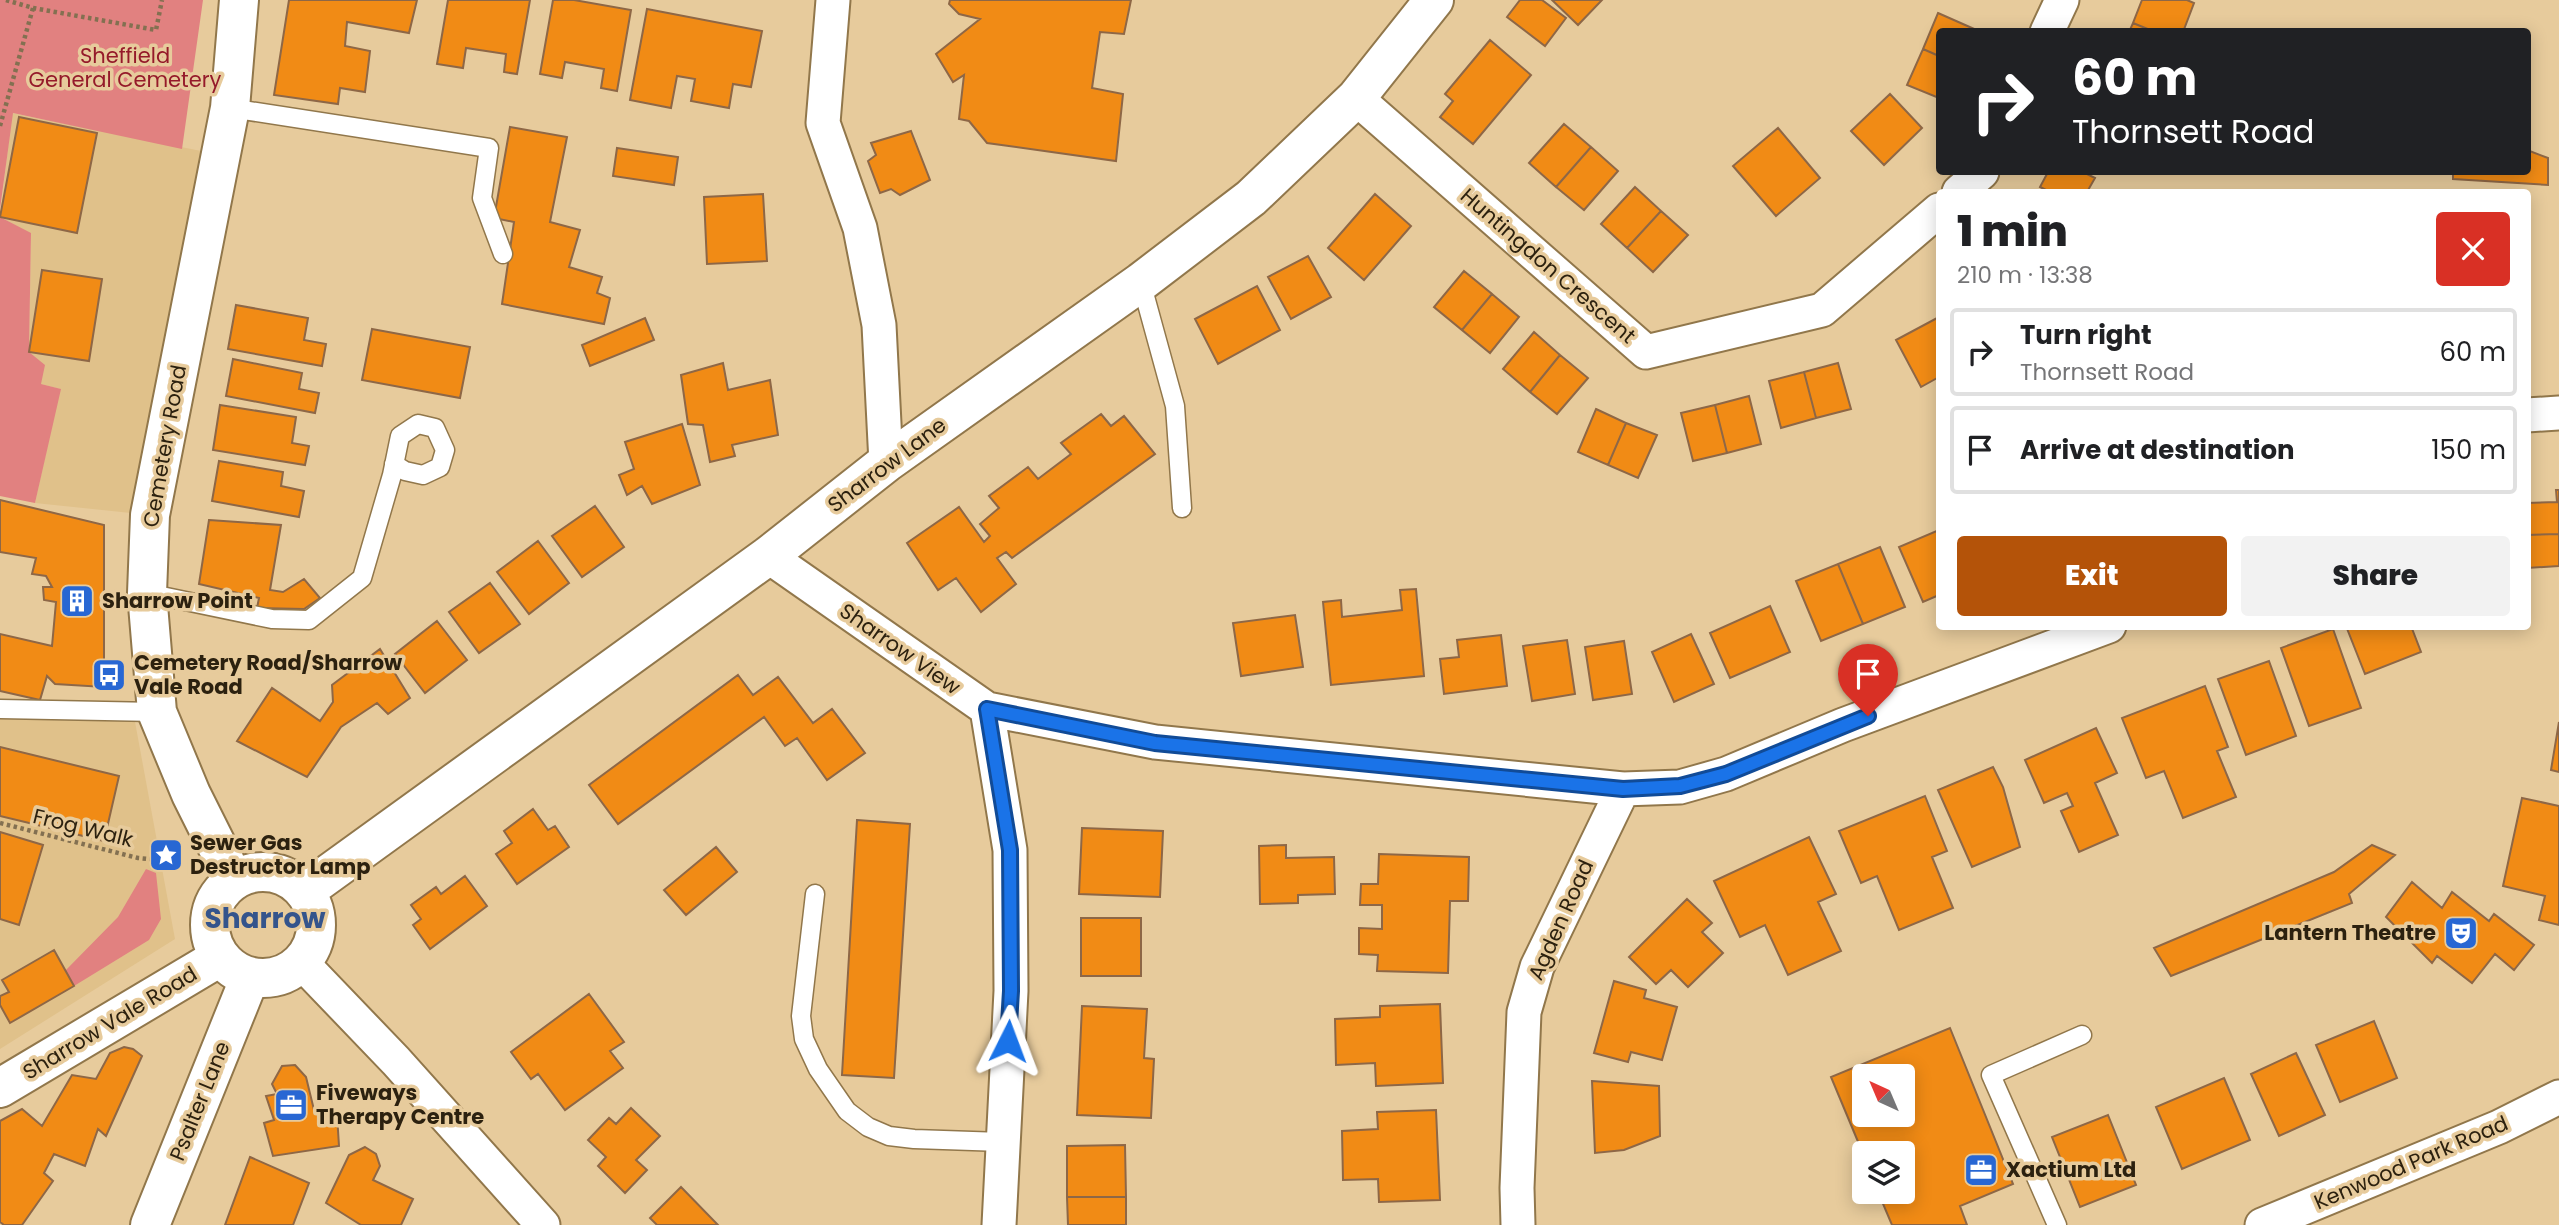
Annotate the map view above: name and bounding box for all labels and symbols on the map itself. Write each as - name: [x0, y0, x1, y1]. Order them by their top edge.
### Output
- park label: Sheffield General Cemetery: [29, 41, 222, 94]
- street label: Huntingdon Crescent: [1455, 181, 1642, 350]
- street label: Cemetery Road: [136, 362, 193, 529]
- street label: Sharrow Lane: [821, 410, 952, 519]
- building icon: Sharrow Point: [58, 582, 96, 620]
- place label: Sharrow Point: [102, 586, 253, 615]
- street label: Sharrow View: [834, 596, 967, 701]
- pin: [1838, 644, 1898, 716]
- place label: Cemetery Road/Sharrow Vale Road: [134, 648, 403, 701]
- bus stop icon: Cemetery Road/Sharrow Vale Road: [90, 656, 128, 694]
- street label: Frog Walk: [30, 801, 136, 854]
- place label: Sewer Gas Destructor Lamp: [190, 828, 370, 881]
- place icon: Sewer Gas Destructor Lamp: [147, 836, 185, 874]
- street label: Agden Road: [1521, 855, 1600, 985]
- district label: Sharrow: [204, 899, 326, 938]
- theatre icon: Lantern Theatre: [2442, 914, 2480, 952]
- place label: Lantern Theatre: [2264, 918, 2436, 947]
- street label: Sharrow Vale Road: [17, 959, 202, 1086]
- position arrow: [971, 1004, 1045, 1078]
- street label: Psalter Lane: [162, 1037, 237, 1165]
- north arrow: [1852, 1064, 1914, 1127]
- place label: Fiveways Therapy Centre: [316, 1078, 484, 1131]
- office icon: Fiveways Therapy Centre: [272, 1086, 310, 1124]
- street label: Kenwood Park Road: [2309, 1109, 2512, 1217]
- office icon: Xactium Ltd: [1962, 1151, 2000, 1189]
- place label: Xactium Ltd: [2006, 1155, 2136, 1184]

